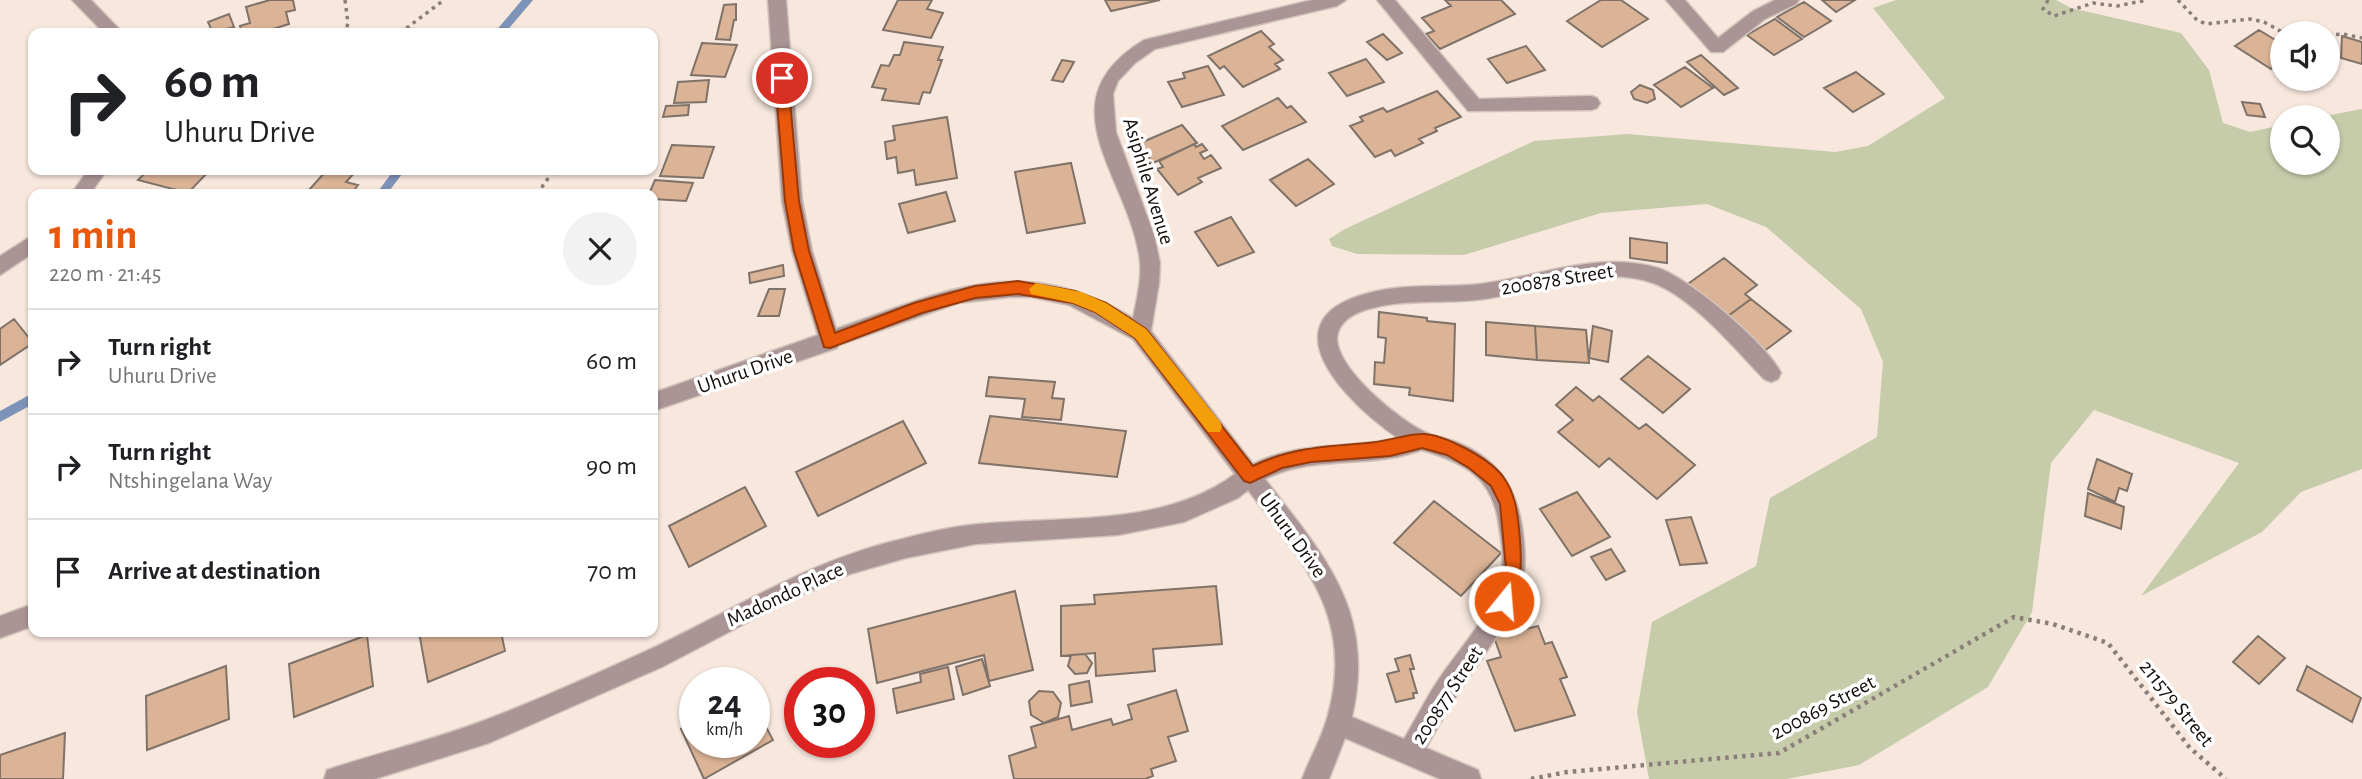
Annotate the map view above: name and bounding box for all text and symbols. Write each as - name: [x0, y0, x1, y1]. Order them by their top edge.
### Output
- map controls: [2270, 21, 2340, 175]
- button: sound: [2270, 21, 2340, 91]
- pin: [752, 48, 812, 108]
- icon: right: [49, 56, 140, 147]
- text: 60 m: [164, 58, 260, 107]
- icon: arrive: [763, 59, 801, 97]
- button: search: [2270, 105, 2340, 175]
- street label: Asiphile Avenue: [1119, 115, 1178, 247]
- text: Uhuru Drive: [164, 116, 315, 148]
- button: close: [563, 212, 637, 286]
- text: 1 min: [49, 214, 138, 256]
- street label: 200878 Street: [1499, 260, 1615, 299]
- text: 220 m · 21:45: [49, 263, 161, 286]
- text: Turn right: [108, 334, 211, 360]
- icon: right: [49, 343, 87, 381]
- street label: Uhuru Drive: [695, 345, 795, 398]
- text: 60 m: [586, 348, 637, 374]
- text: Uhuru Drive: [108, 365, 217, 388]
- text: Turn right: [108, 439, 211, 465]
- icon: right: [49, 448, 87, 486]
- text: 90 m: [586, 453, 637, 479]
- text: Ntshingelana Way: [108, 470, 272, 493]
- street label: Uhuru Drive: [1255, 489, 1330, 582]
- icon: arrive: [49, 553, 87, 591]
- text: Arrive at destination: [108, 558, 321, 584]
- text: 70 m: [587, 558, 637, 584]
- street label: Madondo Place: [724, 558, 847, 631]
- position arrow: [1467, 564, 1541, 638]
- street label: 200877 Street: [1408, 642, 1487, 748]
- street label: 211579 Street: [2136, 656, 2218, 751]
- speed limit sign: 30: [784, 667, 875, 758]
- street label: 200869 Street: [1768, 671, 1879, 744]
- text: 24: [707, 686, 742, 721]
- text: km/h: [706, 721, 743, 739]

